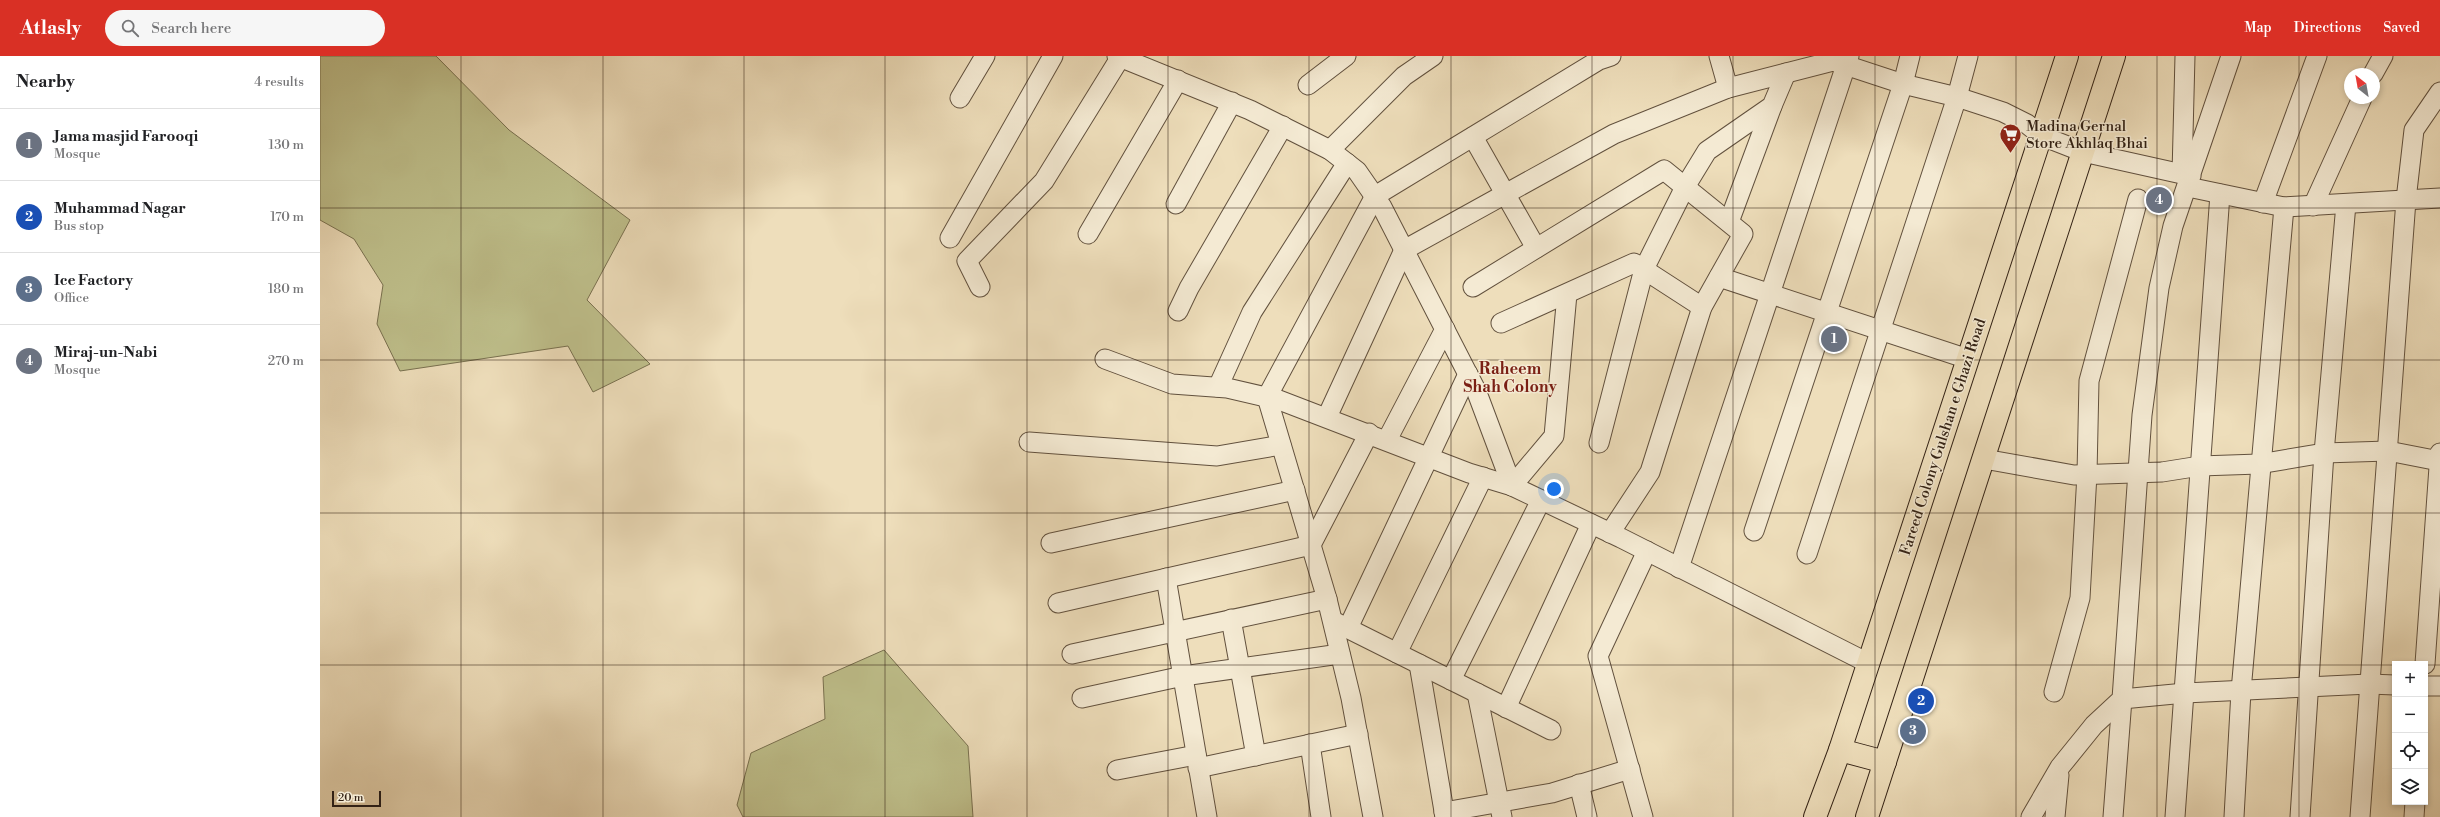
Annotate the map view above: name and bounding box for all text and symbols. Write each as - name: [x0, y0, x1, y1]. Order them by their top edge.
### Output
- search box: [105, 10, 385, 46]
- text: Atlasly: [20, 16, 81, 40]
- icon: search: [119, 17, 141, 39]
- text: Search here: [151, 19, 231, 38]
- text: Map: [2244, 19, 2272, 37]
- text: Directions: [2294, 19, 2361, 37]
- text: Saved: [2383, 19, 2420, 37]
- north arrow: [2344, 68, 2380, 104]
- text: Nearby: [16, 71, 75, 93]
- text: 4 results: [254, 74, 304, 90]
- place label: Madina Gernal Store Akhlaq Bhai: [2026, 117, 2148, 153]
- supermarket icon: Madina Gernal Store Akhlaq Bhai: [1997, 122, 2023, 155]
- text: Jama masjid Farooqi: [54, 127, 198, 146]
- text: 1: [26, 137, 32, 153]
- text: 130 m: [269, 137, 304, 153]
- text: Mosque: [54, 146, 101, 162]
- pin: 4: [2146, 185, 2172, 215]
- text: Muhammad Nagar: [54, 199, 186, 218]
- text: 2: [25, 209, 33, 225]
- text: 170 m: [270, 209, 304, 225]
- text: Bus stop: [54, 218, 104, 234]
- text: Ice Factory: [54, 271, 133, 290]
- text: 3: [25, 281, 33, 297]
- text: 180 m: [268, 281, 304, 297]
- text: Office: [54, 290, 89, 306]
- street label: Fareed Colony Gulshan e Ghazi Road: [1896, 316, 1990, 558]
- pin: 1: [1821, 324, 1847, 354]
- text: Miraj-un-Nabi: [54, 343, 157, 362]
- text: 4: [25, 353, 33, 369]
- text: 270 m: [268, 353, 304, 369]
- district label: Raheem Shah Colony: [1463, 359, 1558, 397]
- text: Mosque: [54, 362, 101, 378]
- your location: [1544, 479, 1564, 499]
- map controls: [2392, 661, 2428, 805]
- button: +: [2392, 661, 2428, 697]
- pin: 2: [1908, 686, 1934, 716]
- button: −: [2392, 697, 2428, 733]
- pin: 3: [1900, 716, 1926, 746]
- button: locate: [2392, 733, 2428, 769]
- button: layers: [2392, 769, 2428, 805]
- scale bar: [332, 789, 381, 808]
- text: 20 m: [338, 791, 363, 805]

